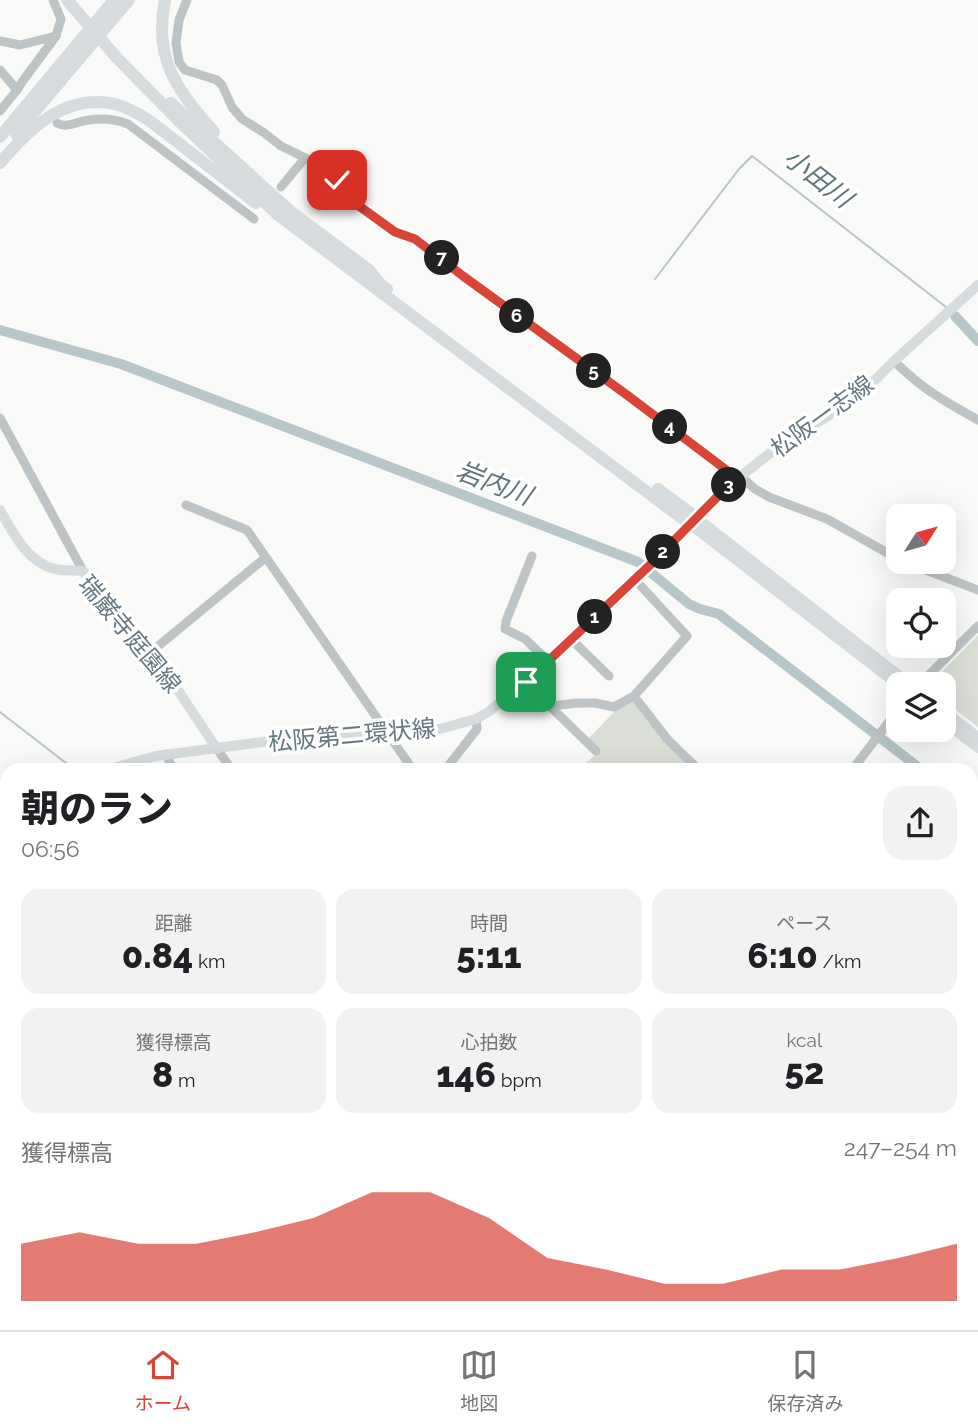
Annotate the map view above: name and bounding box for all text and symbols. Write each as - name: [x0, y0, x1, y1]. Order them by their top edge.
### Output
- water label: 小田川: [778, 142, 860, 216]
- pin: [307, 150, 367, 210]
- icon: check: [318, 161, 356, 199]
- pin: 7: [424, 240, 460, 276]
- text: 7: [436, 246, 447, 268]
- pin: 6: [500, 298, 534, 334]
- text: 6: [511, 304, 522, 326]
- pin: 5: [576, 354, 612, 388]
- text: 5: [588, 359, 599, 381]
- street label: 松阪一志線: [765, 369, 879, 463]
- pin: 4: [652, 410, 688, 444]
- text: 4: [664, 415, 675, 437]
- water label: 岩内川: [452, 455, 539, 512]
- pin: 3: [712, 468, 746, 503]
- text: 3: [723, 473, 734, 495]
- north arrow: [886, 504, 956, 574]
- map controls: [886, 504, 956, 742]
- pin: 2: [646, 534, 680, 570]
- text: 2: [657, 540, 668, 562]
- street label: 瑞巌寺庭園線: [73, 570, 187, 698]
- button: locate: [886, 588, 956, 658]
- pin: 1: [578, 600, 612, 634]
- text: 1: [590, 605, 599, 627]
- pin: [496, 652, 556, 712]
- icon: arrive: [507, 663, 545, 701]
- button: layers: [886, 672, 956, 742]
- street label: 松阪第二環状線: [267, 713, 437, 757]
- text: 朝のラン: [21, 786, 173, 831]
- button: share: [883, 786, 957, 860]
- text: 06:56: [21, 835, 80, 862]
- text: 距離: [155, 912, 193, 934]
- text: 時間: [470, 912, 508, 934]
- text: ペース: [776, 912, 832, 934]
- text: 0.84: [122, 935, 193, 976]
- text: 5:11: [456, 935, 522, 976]
- text: 6:10: [747, 935, 818, 976]
- text: km: [193, 950, 226, 972]
- text: /km: [818, 950, 862, 972]
- text: kcal: [787, 1029, 822, 1051]
- text: 獲得標高: [136, 1031, 212, 1053]
- text: 心拍数: [460, 1031, 518, 1053]
- text: 52: [784, 1051, 824, 1092]
- text: 8: [152, 1054, 173, 1095]
- text: 146: [436, 1054, 496, 1095]
- text: m: [173, 1069, 195, 1091]
- text: bpm: [496, 1069, 542, 1091]
- text: 247–254 m: [844, 1134, 957, 1161]
- text: 獲得標高: [21, 1139, 113, 1166]
- tab: ホーム: [135, 1346, 191, 1415]
- tab: 地図: [460, 1346, 498, 1415]
- tab: 保存済み: [767, 1346, 843, 1415]

